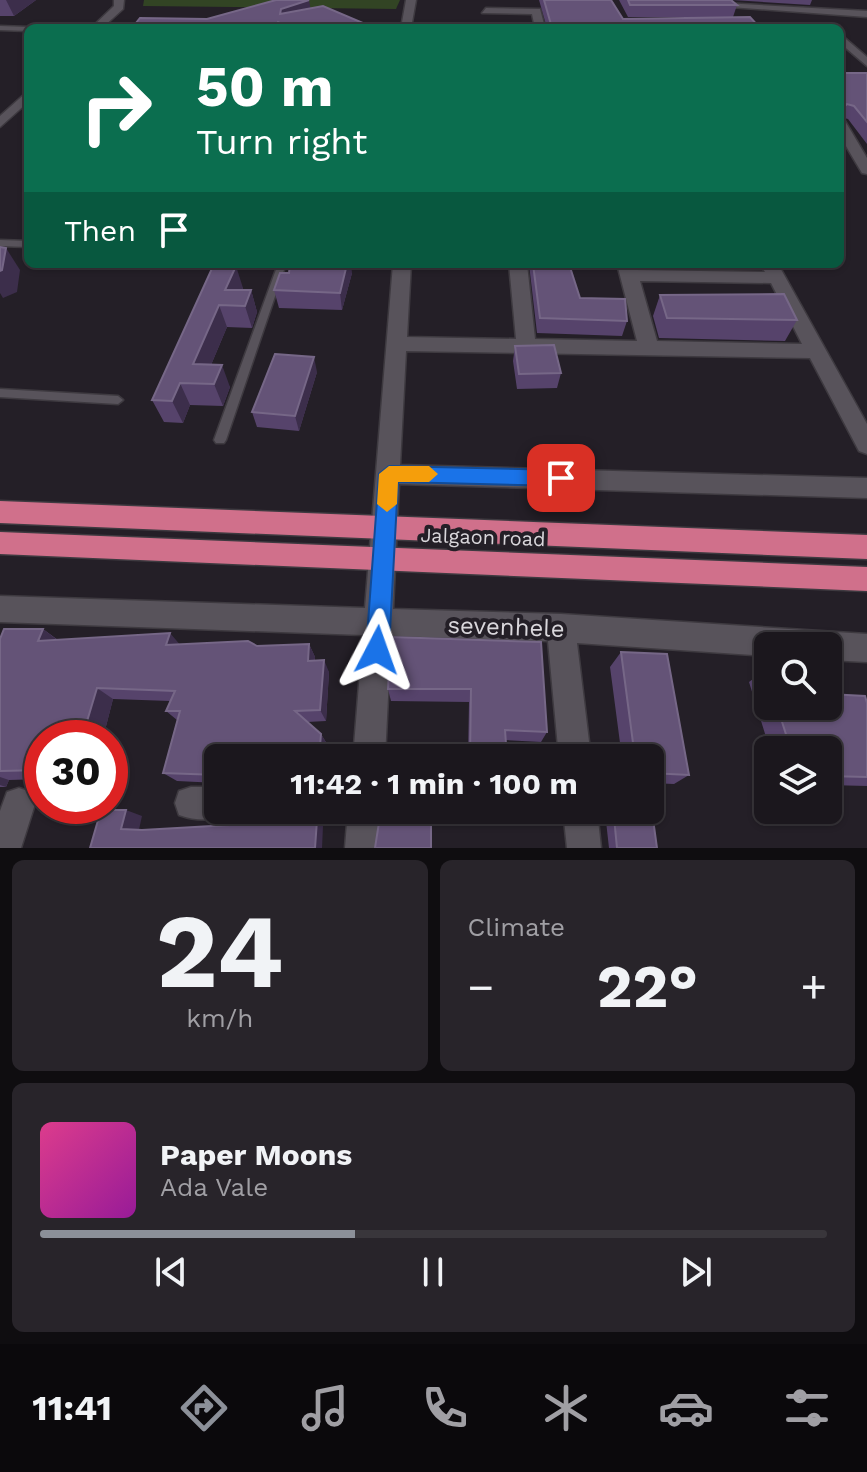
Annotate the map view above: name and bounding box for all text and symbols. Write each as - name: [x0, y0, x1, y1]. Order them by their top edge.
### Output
- text: 50 m: [196, 54, 333, 120]
- icon: right: [64, 56, 168, 160]
- text: Turn right: [196, 121, 367, 163]
- icon: arrive: [152, 208, 196, 252]
- text: Then: [64, 213, 136, 248]
- pin: [527, 444, 595, 512]
- icon: arrive: [539, 456, 583, 500]
- street label: Jalgaon road: [420, 523, 546, 551]
- position arrow: [335, 608, 419, 692]
- street label: sevenhele: [447, 611, 565, 643]
- map controls: [754, 632, 842, 824]
- button: search: [754, 632, 842, 720]
- speed limit sign: 30: [24, 720, 128, 824]
- button: layers: [754, 736, 842, 824]
- text: 11:42 · 1 min · 100 m: [290, 766, 578, 801]
- text: 24: [156, 890, 284, 1012]
- text: Climate: [468, 912, 565, 942]
- text: 22°: [597, 951, 698, 1022]
- text: −: [468, 961, 494, 1013]
- text: +: [800, 961, 827, 1013]
- text: km/h: [186, 1003, 253, 1033]
- text: Paper Moons: [160, 1137, 352, 1172]
- text: Ada Vale: [160, 1172, 268, 1202]
- icon: previous: [149, 1250, 193, 1294]
- icon: pause: [411, 1250, 455, 1294]
- icon: next: [674, 1250, 718, 1294]
- icon: directions: [176, 1380, 232, 1436]
- icon: music: [297, 1380, 353, 1436]
- icon: phone: [417, 1380, 473, 1436]
- icon: climate: [538, 1380, 594, 1436]
- icon: car: [658, 1380, 714, 1436]
- icon: filters: [779, 1380, 835, 1436]
- text: 11:41: [32, 1387, 112, 1429]

